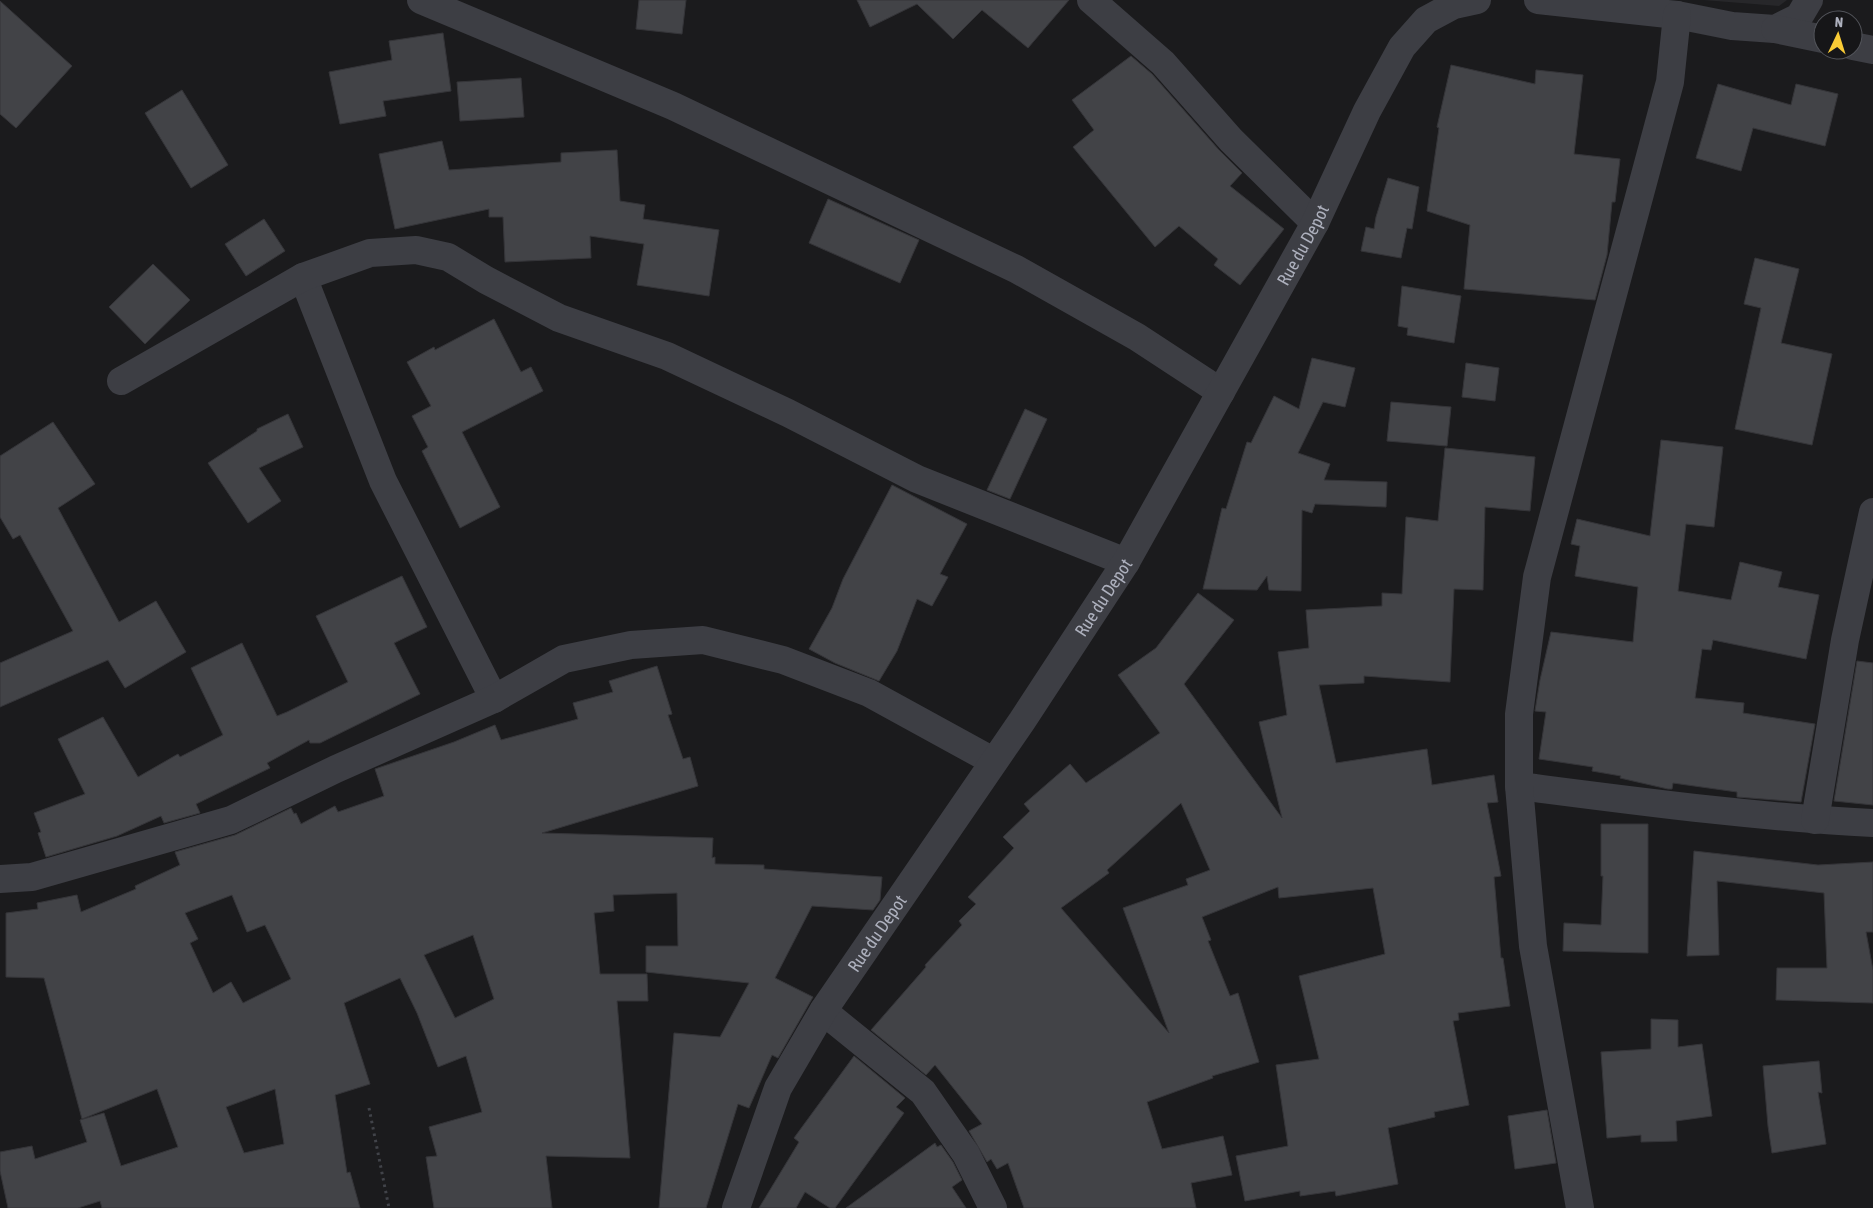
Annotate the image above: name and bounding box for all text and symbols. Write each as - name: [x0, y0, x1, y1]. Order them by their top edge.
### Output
- north arrow: [1813, 10, 1863, 60]
- text: N: [1834, 14, 1844, 30]
- street label: Rue du Depot: [1272, 201, 1333, 289]
- street label: Rue du Depot: [1070, 554, 1136, 640]
- street label: Rue du Depot: [843, 890, 910, 975]

